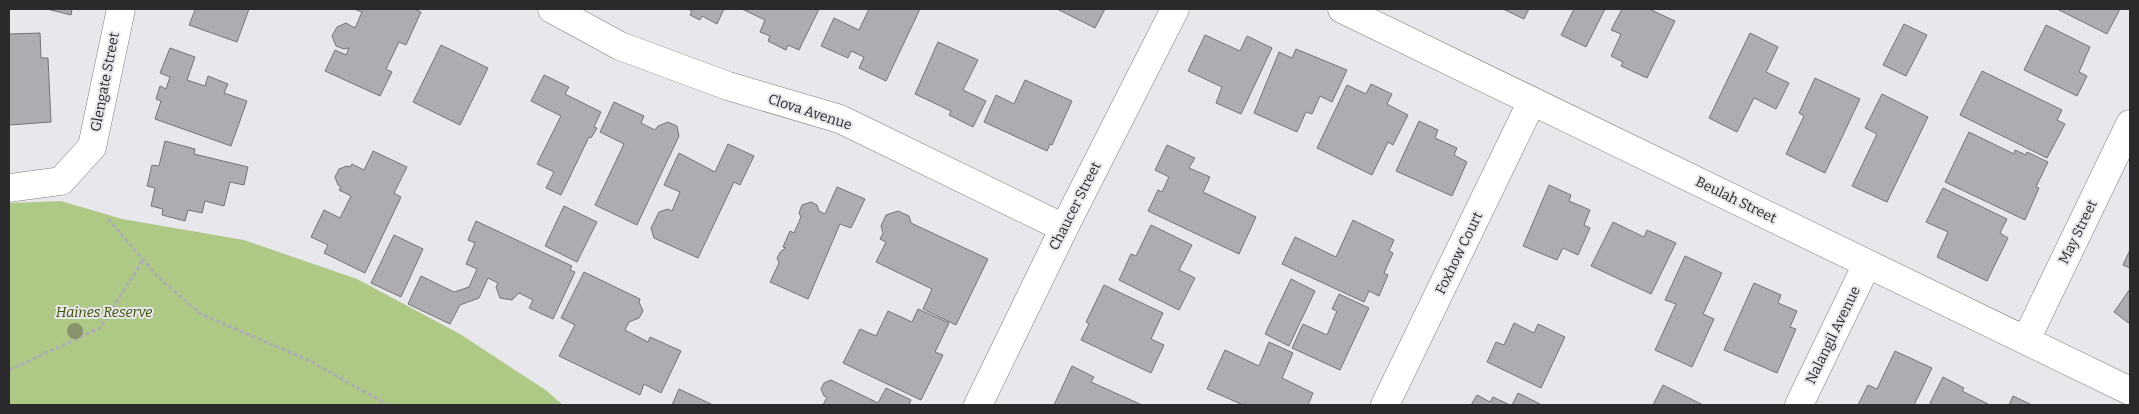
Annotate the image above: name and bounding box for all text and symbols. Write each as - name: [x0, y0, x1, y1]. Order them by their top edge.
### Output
- street label: Glengate Street: [87, 31, 123, 133]
- street label: Clova Avenue: [766, 90, 854, 134]
- street label: Chaucer Street: [1045, 159, 1105, 253]
- street label: Beulah Street: [1693, 173, 1779, 227]
- street label: May Street: [2055, 197, 2101, 267]
- street label: Foxhow Court: [1432, 209, 1486, 297]
- street label: Nalangil Avenue: [1802, 283, 1864, 387]
- park label: Haines Reserve: [56, 304, 152, 321]

